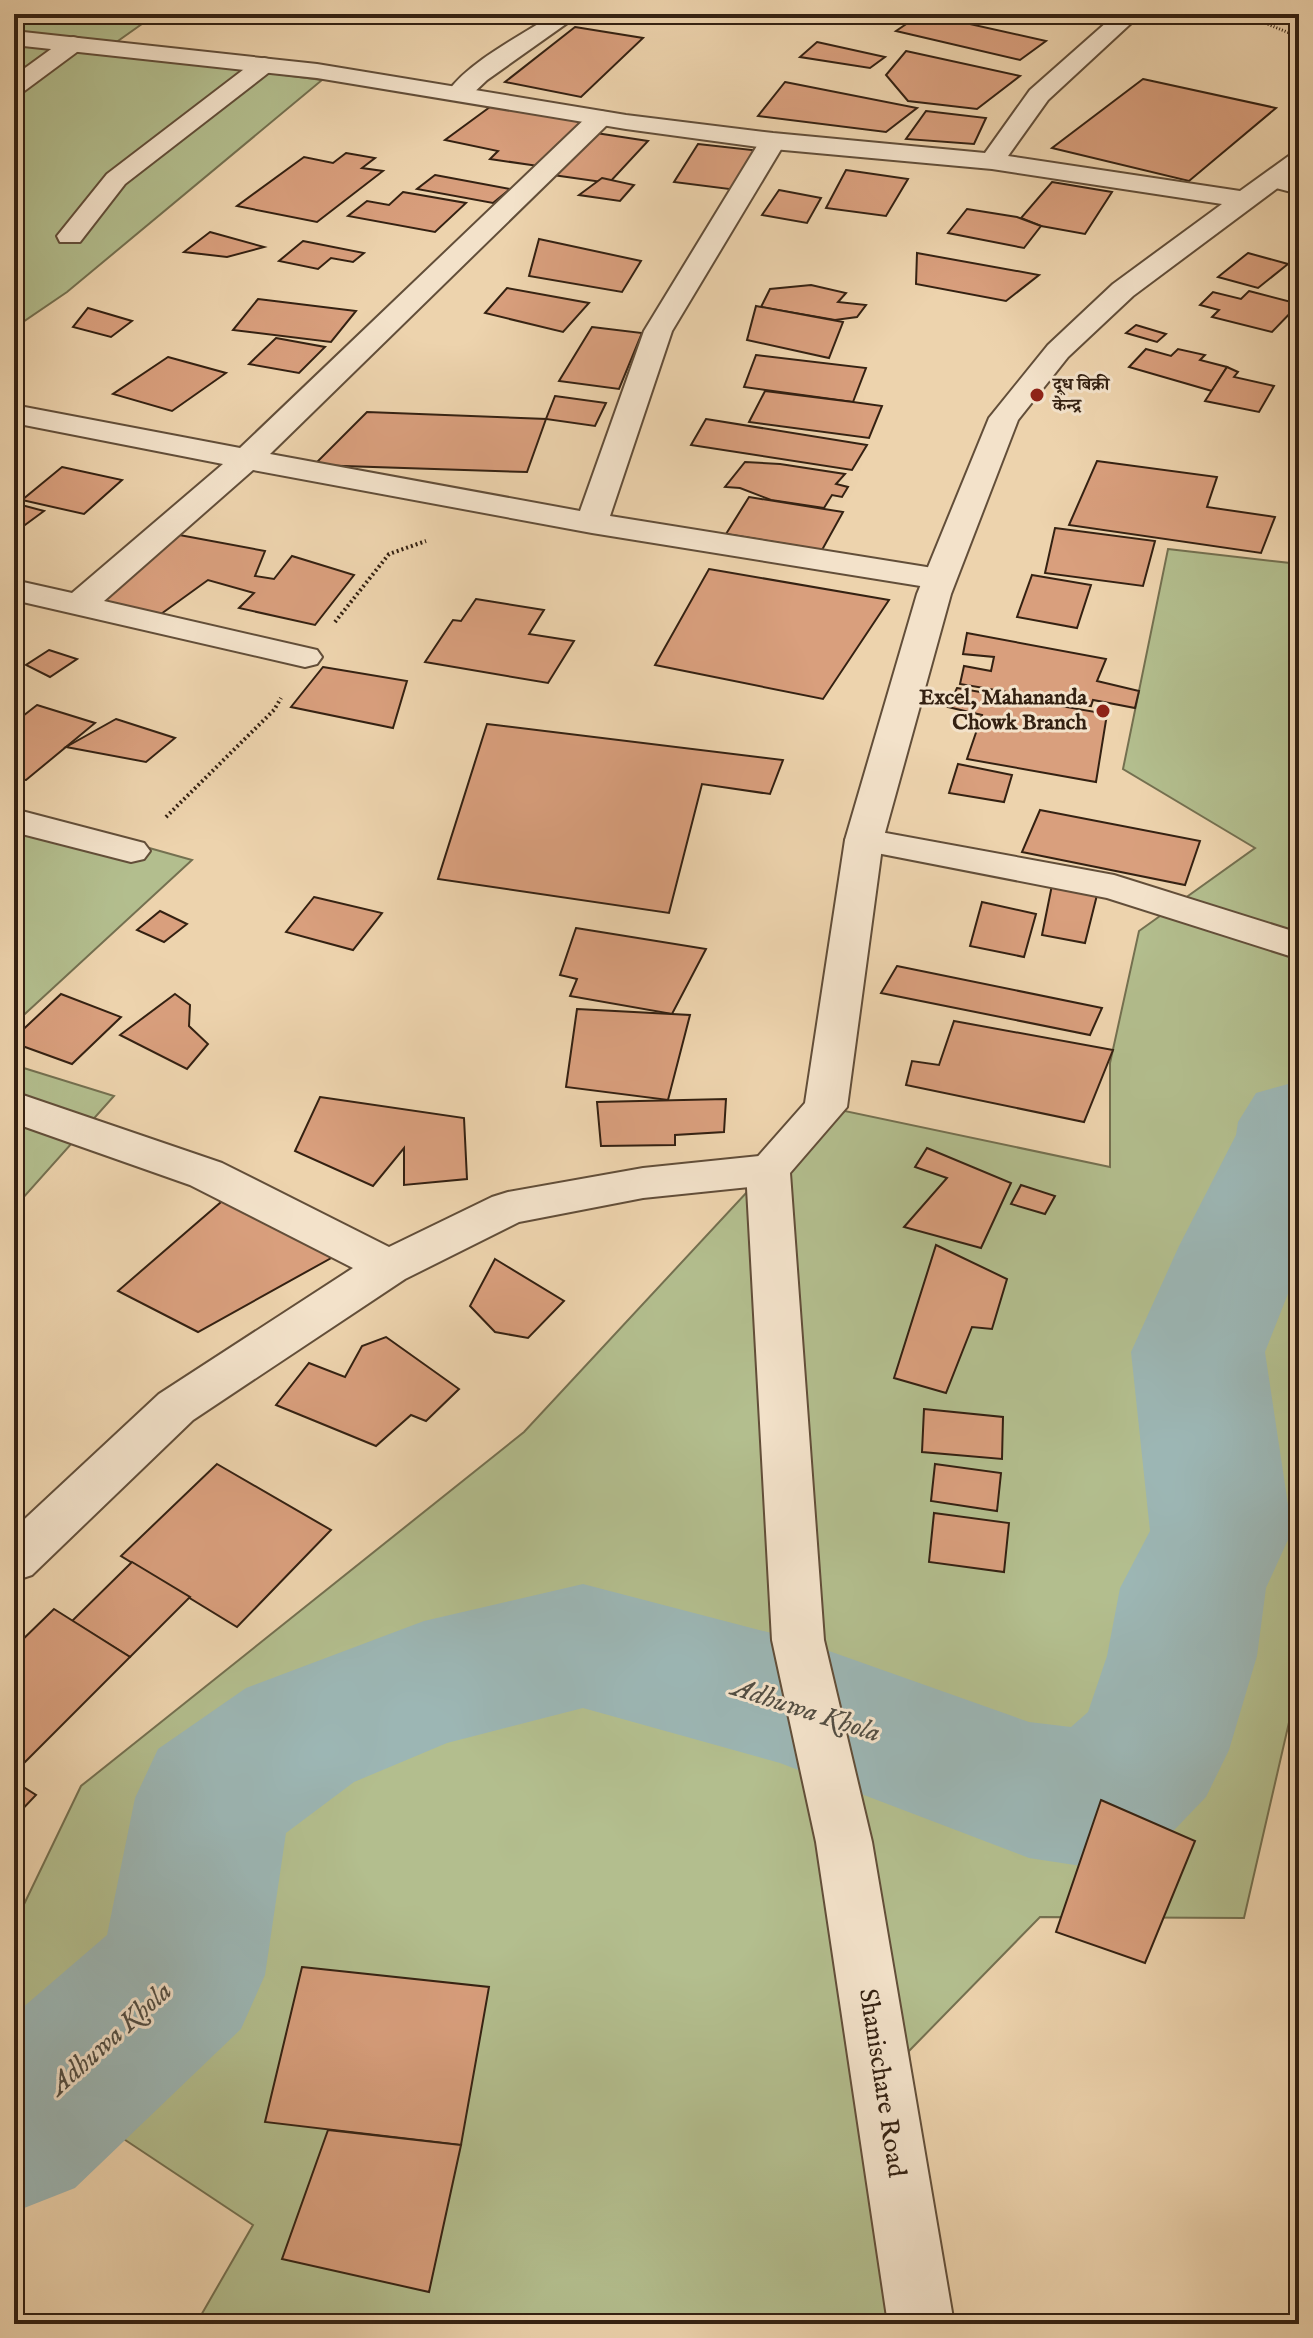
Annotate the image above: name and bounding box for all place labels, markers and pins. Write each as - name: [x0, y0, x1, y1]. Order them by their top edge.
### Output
- place label: दूध बिक्री केन्द्र: [1051, 373, 1110, 418]
- marker: दूध बिक्री केन्द्र: [1028, 386, 1046, 404]
- place label: Excel, Mahananda Chowk Branch: [919, 684, 1087, 737]
- marker: Excel, Mahananda Chowk Branch: [1094, 702, 1112, 720]

